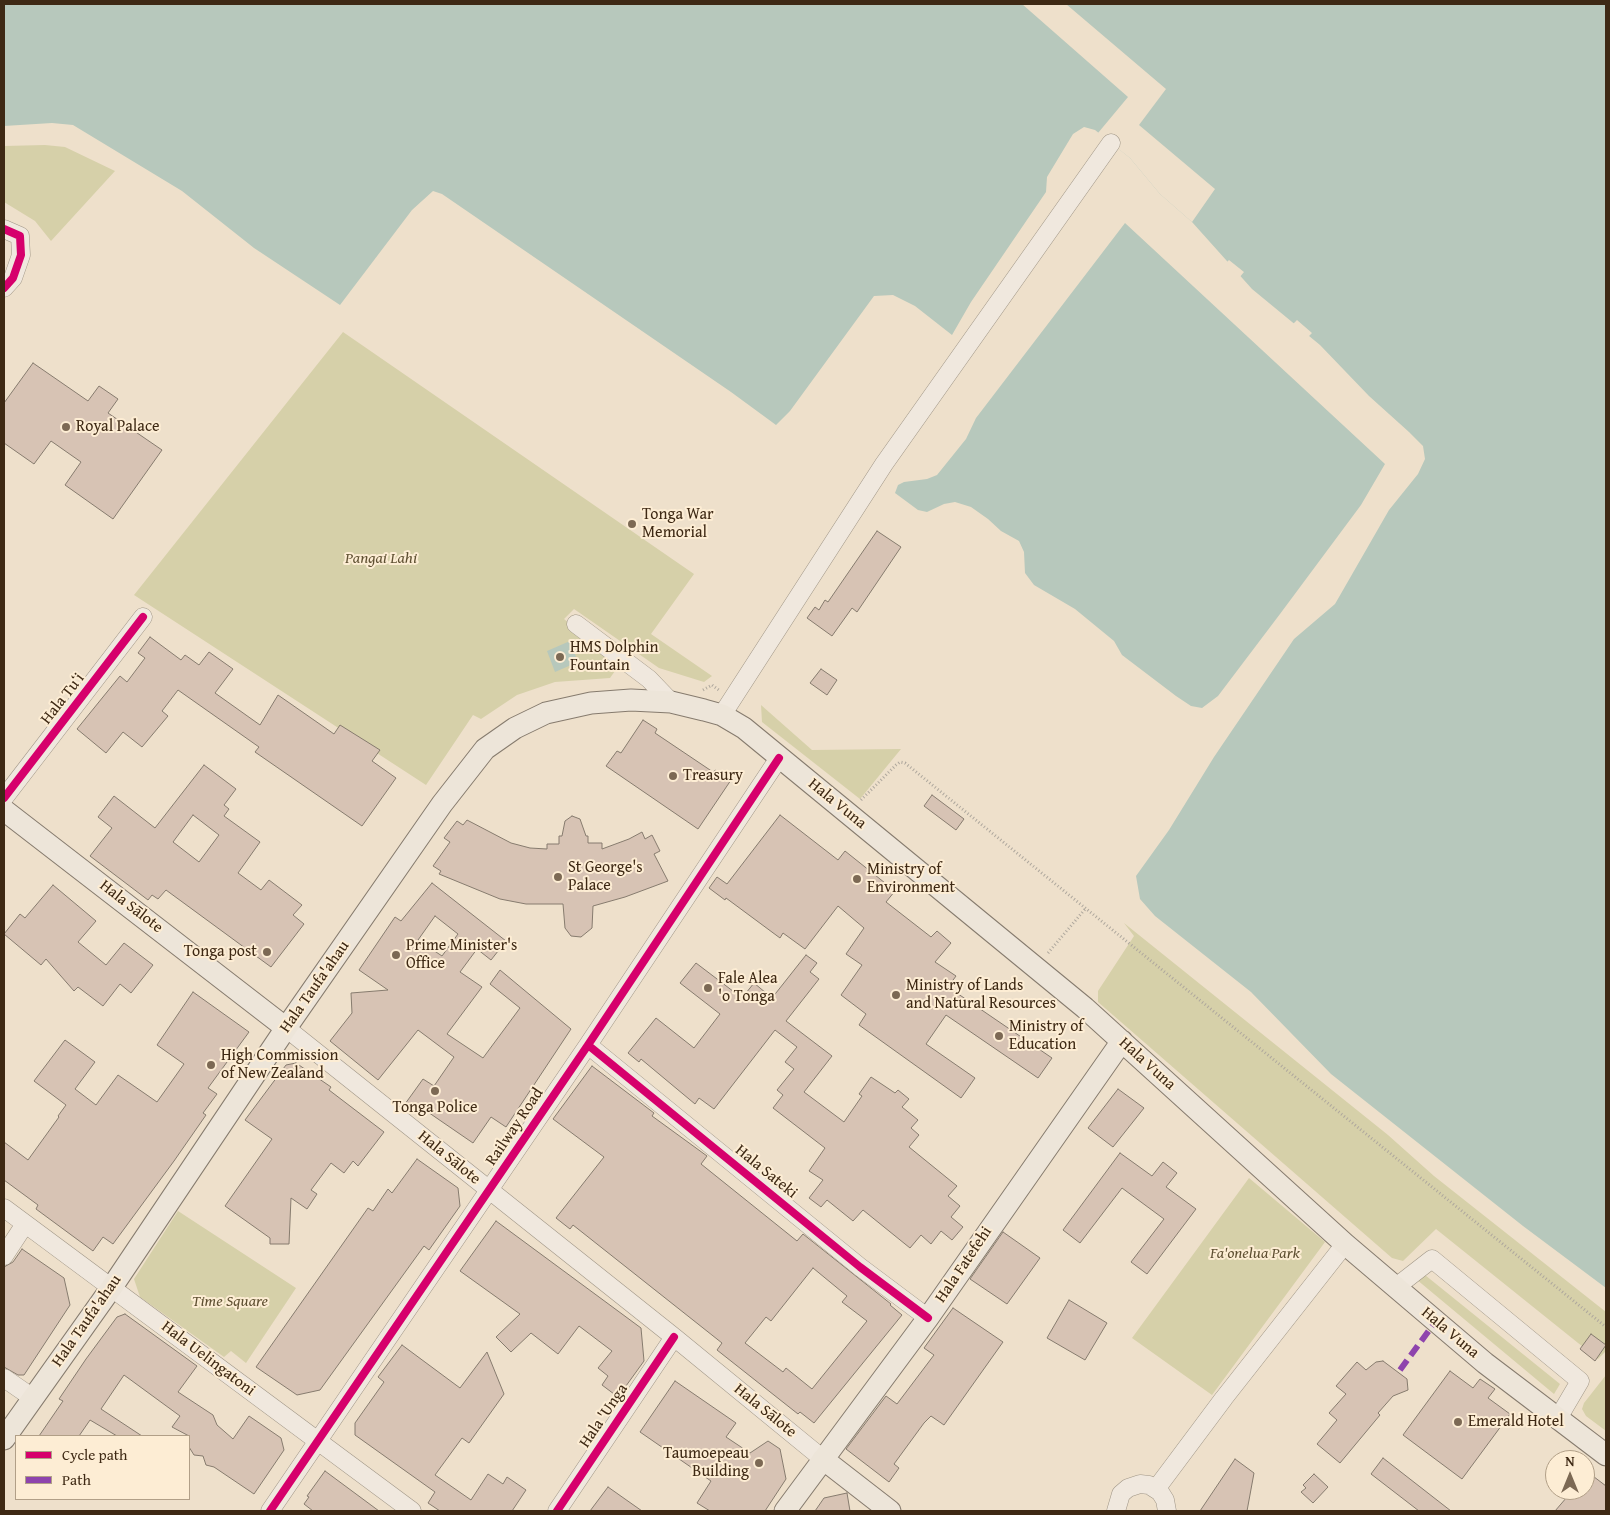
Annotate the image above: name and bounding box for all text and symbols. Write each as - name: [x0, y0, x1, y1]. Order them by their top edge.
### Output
- place label: Royal Palace: [76, 417, 160, 437]
- marker: Royal Palace: [60, 421, 72, 433]
- place label: Tonga War Memorial: [642, 505, 714, 543]
- marker: Tonga War Memorial: [626, 518, 638, 530]
- park label: Pangai Lahi: [345, 549, 417, 569]
- place label: HMS Dolphin Fountain: [570, 638, 659, 676]
- marker: HMS Dolphin Fountain: [554, 651, 566, 663]
- street label: Hala Tuʻi: [37, 670, 89, 728]
- place label: Treasury: [683, 766, 743, 786]
- marker: Treasury: [667, 770, 679, 782]
- street label: Hala Vuna: [804, 775, 870, 833]
- place label: St George's Palace: [568, 858, 643, 896]
- place label: Ministry of Environment: [867, 860, 955, 898]
- marker: St George's Palace: [552, 871, 564, 883]
- marker: Ministry of Environment: [851, 873, 863, 885]
- street label: Hala Sālote: [96, 876, 166, 938]
- place label: Prime Minister's Office: [406, 936, 517, 974]
- street label: Hala Taufa'ahau: [276, 937, 354, 1037]
- place label: Tonga post: [184, 942, 257, 962]
- marker: Tonga post: [261, 946, 273, 958]
- marker: Prime Minister's Office: [390, 949, 402, 961]
- place label: Fale Alea 'o Tonga: [718, 969, 778, 1007]
- place label: Ministry of Lands and Natural Resources: [906, 976, 1056, 1014]
- marker: Fale Alea 'o Tonga: [702, 982, 714, 994]
- marker: Ministry of Lands and Natural Resources: [890, 989, 902, 1001]
- place label: Ministry of Education: [1009, 1017, 1083, 1055]
- marker: Ministry of Education: [993, 1030, 1005, 1042]
- street label: Hala Vuna: [1115, 1034, 1179, 1094]
- place label: High Commission of New Zealand: [221, 1046, 338, 1084]
- marker: High Commission of New Zealand: [205, 1059, 217, 1071]
- marker: Tonga Police: [429, 1085, 441, 1097]
- street label: Railway Road: [482, 1085, 548, 1169]
- place label: Tonga Police: [393, 1098, 477, 1118]
- street label: Hala Sālote: [414, 1127, 484, 1189]
- street label: Hala Sateki: [731, 1141, 801, 1203]
- street label: Hala Fatefehi: [932, 1223, 996, 1307]
- park label: Fa'onelua Park: [1210, 1244, 1300, 1264]
- street label: Hala Taufa'ahau: [48, 1271, 126, 1371]
- park label: Time Square: [192, 1292, 268, 1312]
- street label: Hala Vuna: [1417, 1303, 1483, 1363]
- street label: Hala Uelingatoni: [157, 1317, 259, 1401]
- street label: Hala 'Unga: [576, 1380, 632, 1452]
- street label: Hala Sālote: [730, 1380, 800, 1442]
- place label: Emerald Hotel: [1468, 1412, 1564, 1432]
- marker: Emerald Hotel: [1452, 1416, 1464, 1428]
- legend: [15, 1435, 190, 1500]
- text: Cycle path: [62, 1444, 128, 1465]
- place label: Taumoepeau Building: [663, 1444, 749, 1482]
- north arrow: [1545, 1450, 1595, 1500]
- text: N: [1565, 1451, 1575, 1471]
- marker: Taumoepeau Building: [753, 1457, 765, 1469]
- text: Path: [62, 1469, 91, 1490]

